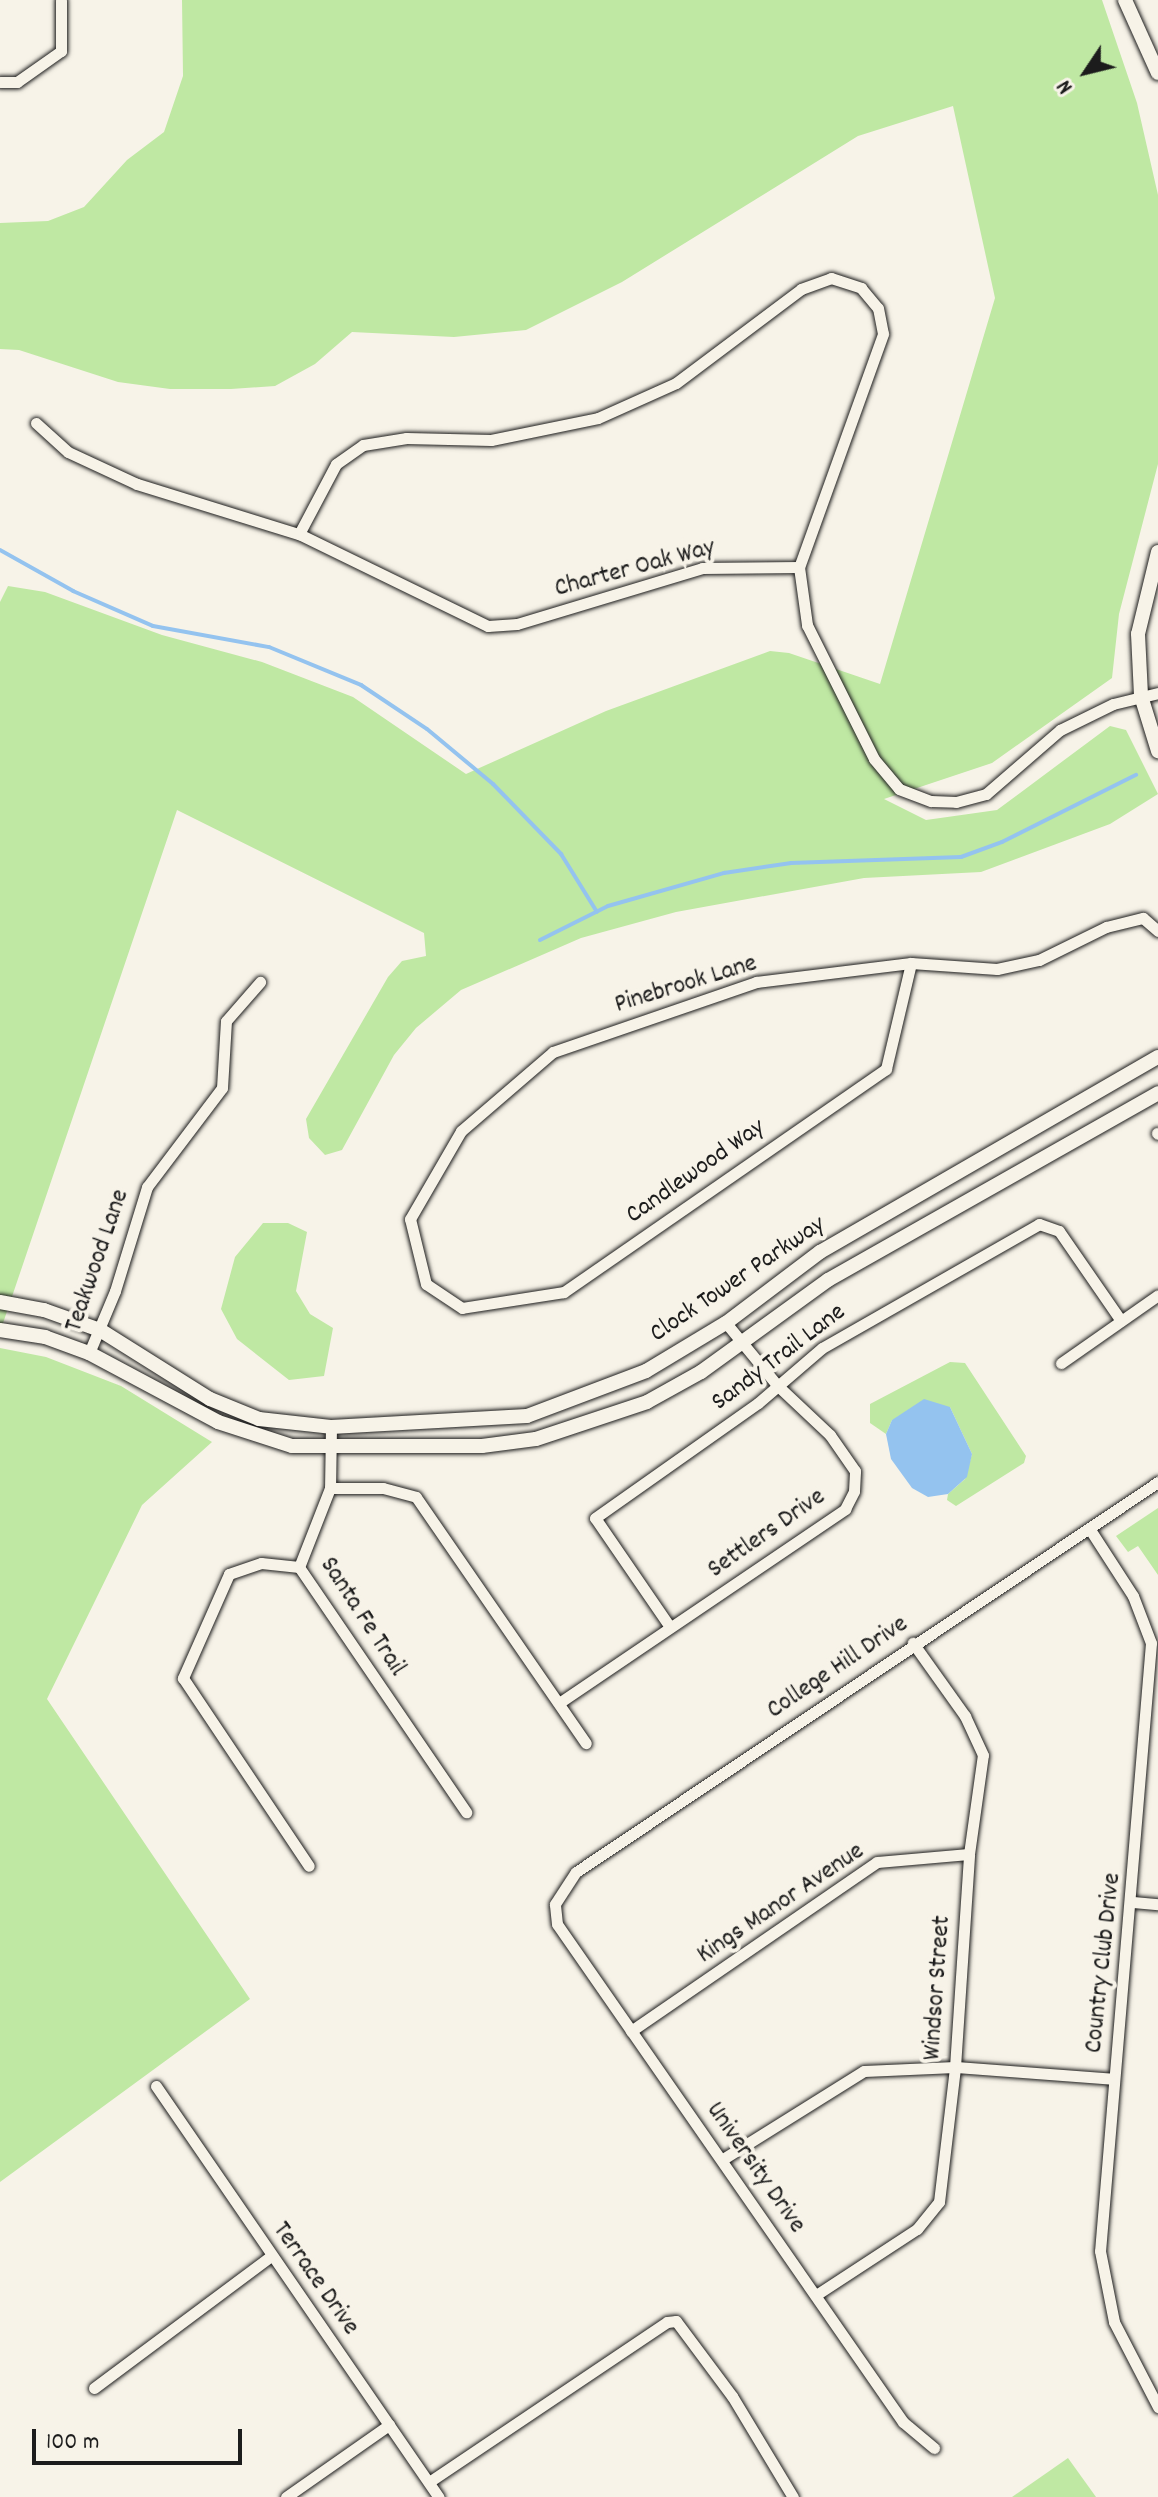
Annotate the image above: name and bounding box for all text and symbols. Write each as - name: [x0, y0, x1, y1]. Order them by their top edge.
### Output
- north arrow: [1046, 32, 1126, 112]
- text: N: [1050, 73, 1082, 99]
- street label: Charter Oak Way: [551, 533, 719, 605]
- street label: Pinebrook Lane: [611, 949, 761, 1021]
- street label: Candlewood Way: [620, 1113, 772, 1231]
- street label: Teakwood Lane: [59, 1185, 137, 1337]
- street label: Clock Tower Parkway: [644, 1210, 832, 1350]
- street label: Sandy Trail Lane: [706, 1297, 852, 1419]
- street label: Settlers Drive: [702, 1482, 832, 1586]
- street label: Santa Fe Trail: [312, 1552, 412, 1682]
- street label: College Hill Drive: [761, 1609, 915, 1727]
- street label: Kings Manor Avenue: [692, 1837, 870, 1971]
- street label: Country Club Drive: [1079, 1871, 1129, 2055]
- street label: Windsor Street: [917, 1914, 959, 2062]
- street label: University Drive: [698, 2096, 812, 2240]
- street label: Terrace Drive: [265, 2216, 365, 2342]
- scale bar: [36, 2413, 246, 2463]
- text: 100 m: [46, 2426, 99, 2460]

